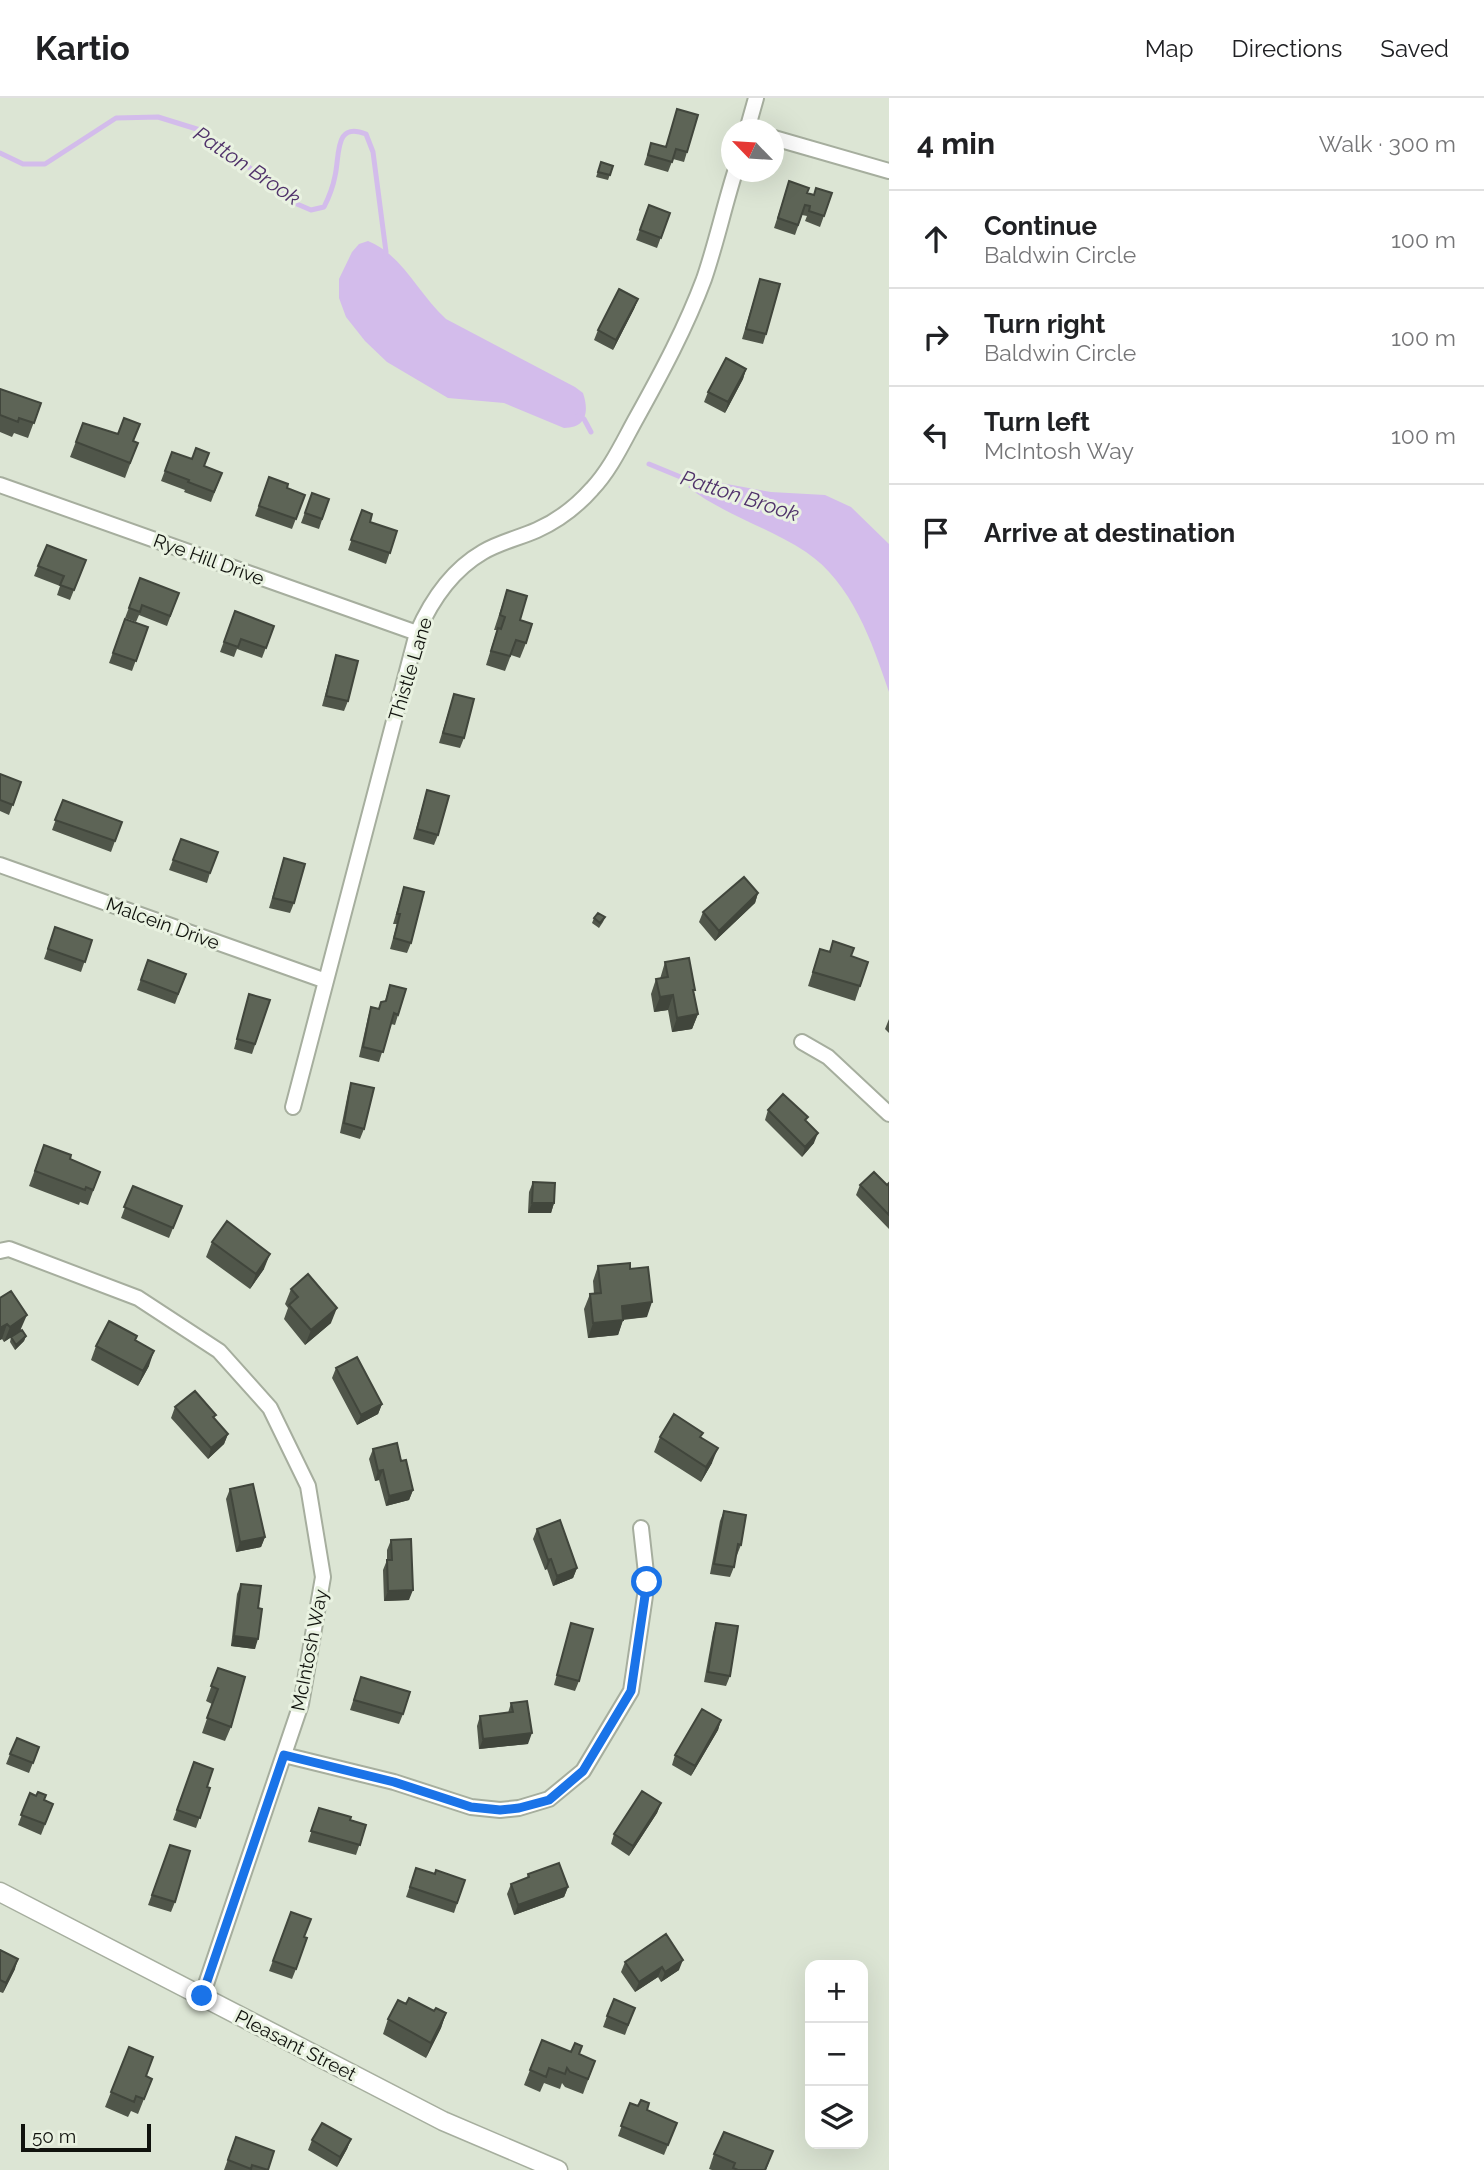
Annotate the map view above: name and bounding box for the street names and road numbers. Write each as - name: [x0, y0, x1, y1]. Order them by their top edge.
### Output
- street label: Rye Hill Drive: [151, 529, 267, 589]
- street label: Thistle Lane: [384, 615, 436, 723]
- street label: Malcein Drive: [103, 892, 223, 954]
- street label: McIntosh Way: [286, 1587, 332, 1713]
- street label: Pleasant Street: [232, 2005, 361, 2085]

